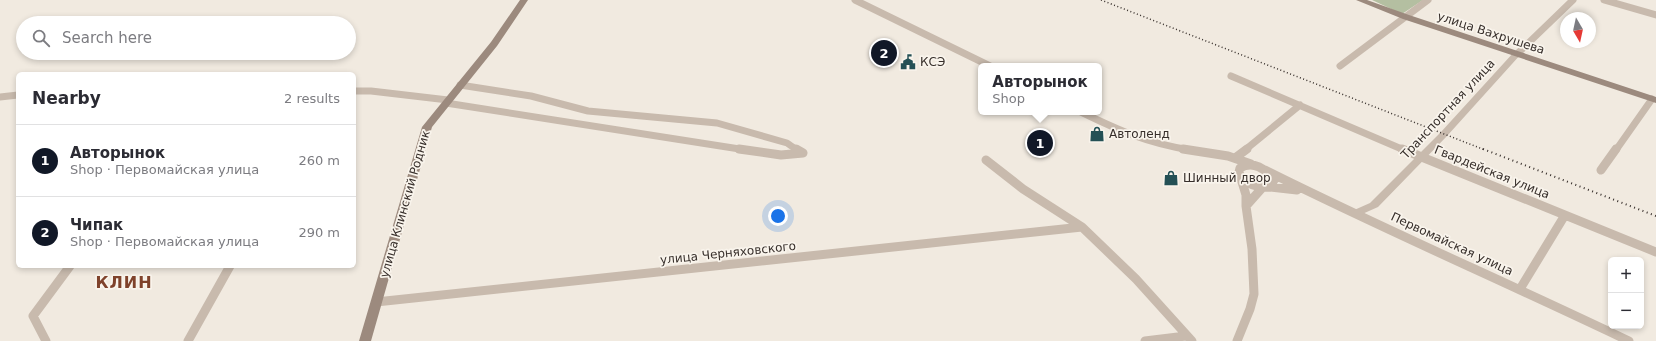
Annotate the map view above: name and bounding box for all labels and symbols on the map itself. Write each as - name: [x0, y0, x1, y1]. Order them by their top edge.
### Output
- street label: улица Вахрушева: [1436, 9, 1546, 57]
- north arrow: [1560, 12, 1596, 48]
- pin: 2: [871, 38, 897, 68]
- public building icon: КСЭ: [899, 53, 917, 71]
- place label: КСЭ: [920, 55, 945, 69]
- street label: Транспортная улица: [1398, 56, 1498, 162]
- shop icon: Автоленд: [1088, 125, 1106, 143]
- place label: Автоленд: [1109, 127, 1170, 141]
- pin: 1: [1027, 128, 1053, 158]
- street label: улица Клинский Родник: [377, 129, 433, 279]
- street label: Гвардейская улица: [1432, 142, 1552, 202]
- shop icon: Шинный двор: [1162, 169, 1180, 187]
- place label: Шинный двор: [1183, 171, 1271, 185]
- your location: [768, 206, 788, 226]
- street label: Первомайская улица: [1389, 210, 1515, 278]
- street label: улица Черняховского: [659, 239, 797, 267]
- district label: КЛИН: [95, 273, 153, 292]

